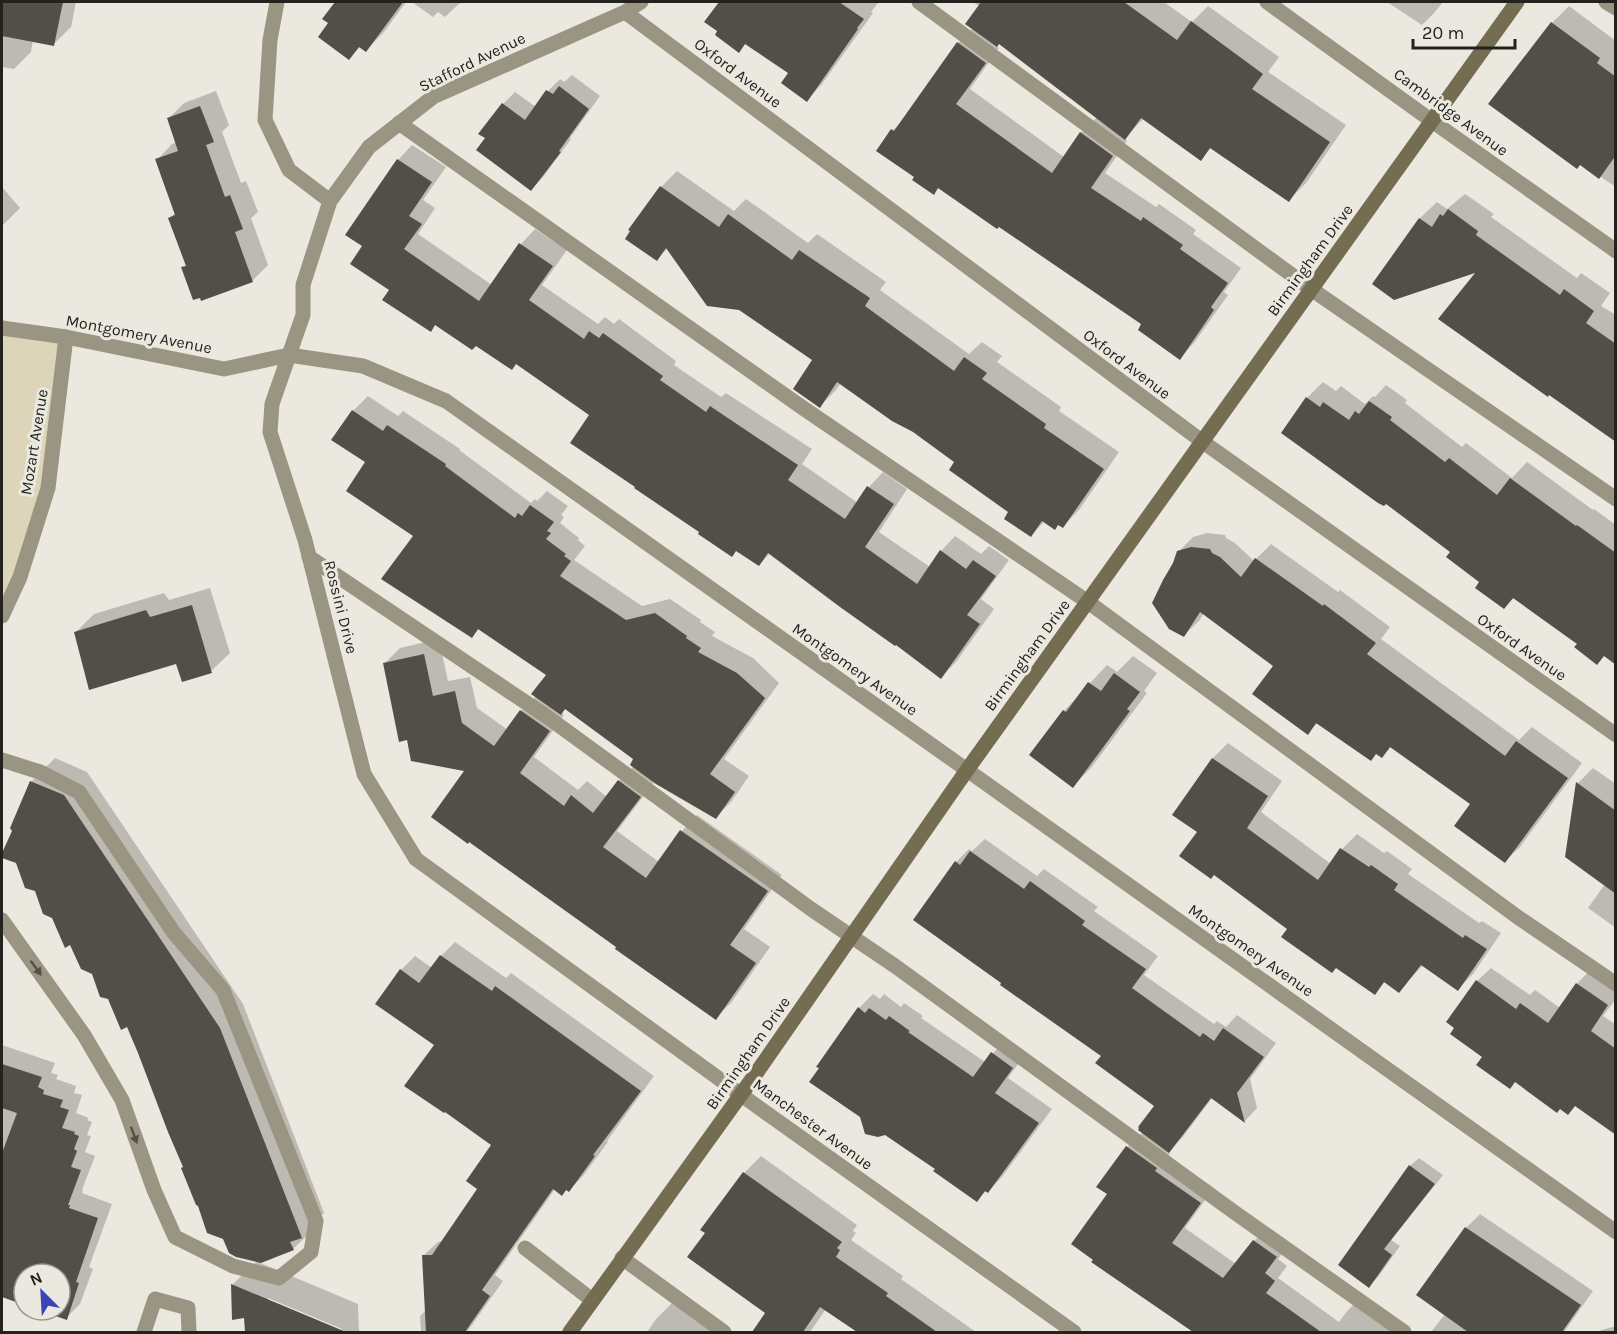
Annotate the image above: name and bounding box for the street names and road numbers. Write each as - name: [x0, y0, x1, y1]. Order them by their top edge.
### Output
- street label: Stafford Avenue: [416, 28, 528, 96]
- street label: Oxford Avenue: [691, 34, 785, 112]
- street label: Cambridge Avenue: [1390, 64, 1512, 160]
- street label: Birmingham Drive: [1263, 200, 1357, 320]
- street label: Montgomery Avenue: [64, 310, 214, 358]
- street label: Oxford Avenue: [1080, 325, 1174, 403]
- street label: Mozart Avenue: [16, 388, 52, 496]
- street label: Rossini Drive: [320, 558, 362, 656]
- street label: Birmingham Drive: [980, 595, 1074, 715]
- street label: Oxford Avenue: [1474, 609, 1570, 685]
- street label: Montgomery Avenue: [789, 619, 921, 719]
- street label: Montgomery Avenue: [1185, 900, 1317, 1000]
- street label: Birmingham Drive: [702, 993, 794, 1113]
- street label: Manchester Avenue: [750, 1074, 876, 1174]

